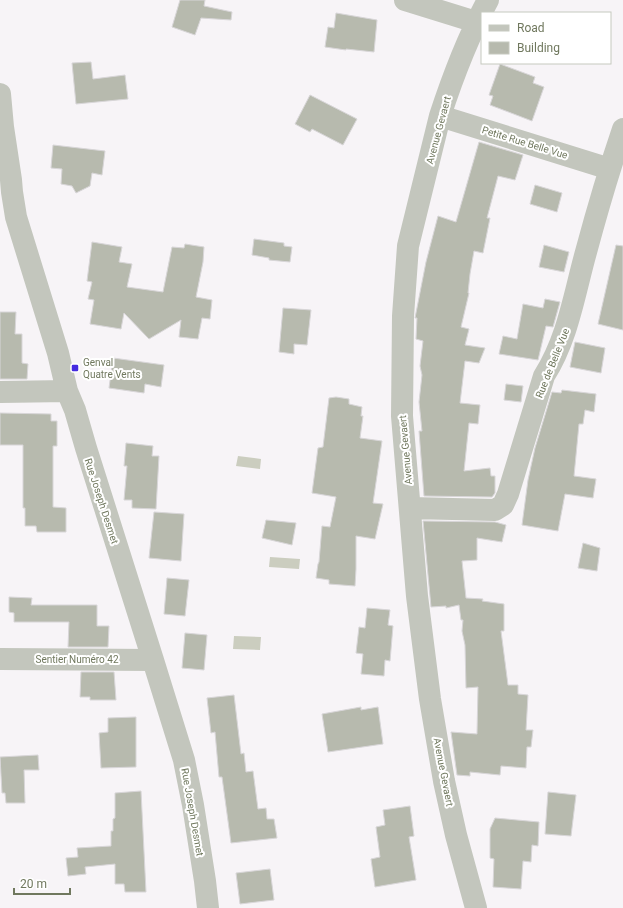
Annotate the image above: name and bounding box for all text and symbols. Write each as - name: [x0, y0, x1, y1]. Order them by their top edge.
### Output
- legend: [481, 12, 611, 64]
- text: Road: [517, 21, 545, 35]
- text: Building: [517, 41, 560, 55]
- street label: Avenue Gevaert: [424, 95, 453, 165]
- street label: Petite Rue Belle Vue: [481, 124, 569, 161]
- street label: Rue de Belle Vue: [533, 327, 571, 400]
- place label: Genval Quatre Vents: [83, 357, 141, 380]
- marker: Genval Quatre Vents: [70, 363, 80, 373]
- street label: Avenue Gevaert: [397, 415, 414, 485]
- street label: Rue Joseph Desmet: [83, 457, 121, 545]
- street label: Sentier Numéro 42: [35, 654, 119, 665]
- street label: Avenue Gevaert: [431, 737, 456, 807]
- street label: Rue Joseph Desmet: [179, 767, 206, 857]
- scale bar: [14, 870, 70, 896]
- text: 20 m: [20, 877, 47, 891]

